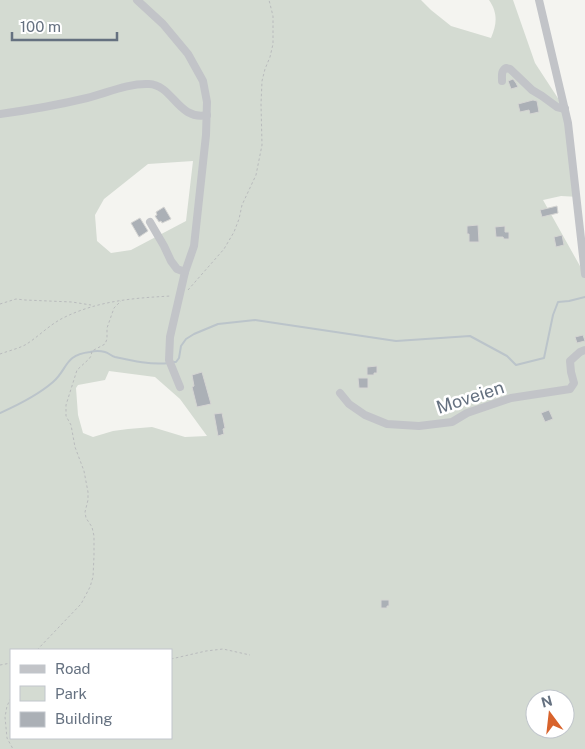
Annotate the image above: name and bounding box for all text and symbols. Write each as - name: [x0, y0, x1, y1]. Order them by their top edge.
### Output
- scale bar: [12, 10, 118, 42]
- text: 100 m: [20, 18, 61, 35]
- street label: Moveien: [433, 376, 507, 418]
- legend: [10, 649, 172, 739]
- text: Road: [55, 660, 91, 677]
- text: Park: [55, 685, 87, 702]
- north arrow: [525, 689, 575, 739]
- text: N: [539, 692, 554, 711]
- text: Building: [55, 710, 113, 727]

